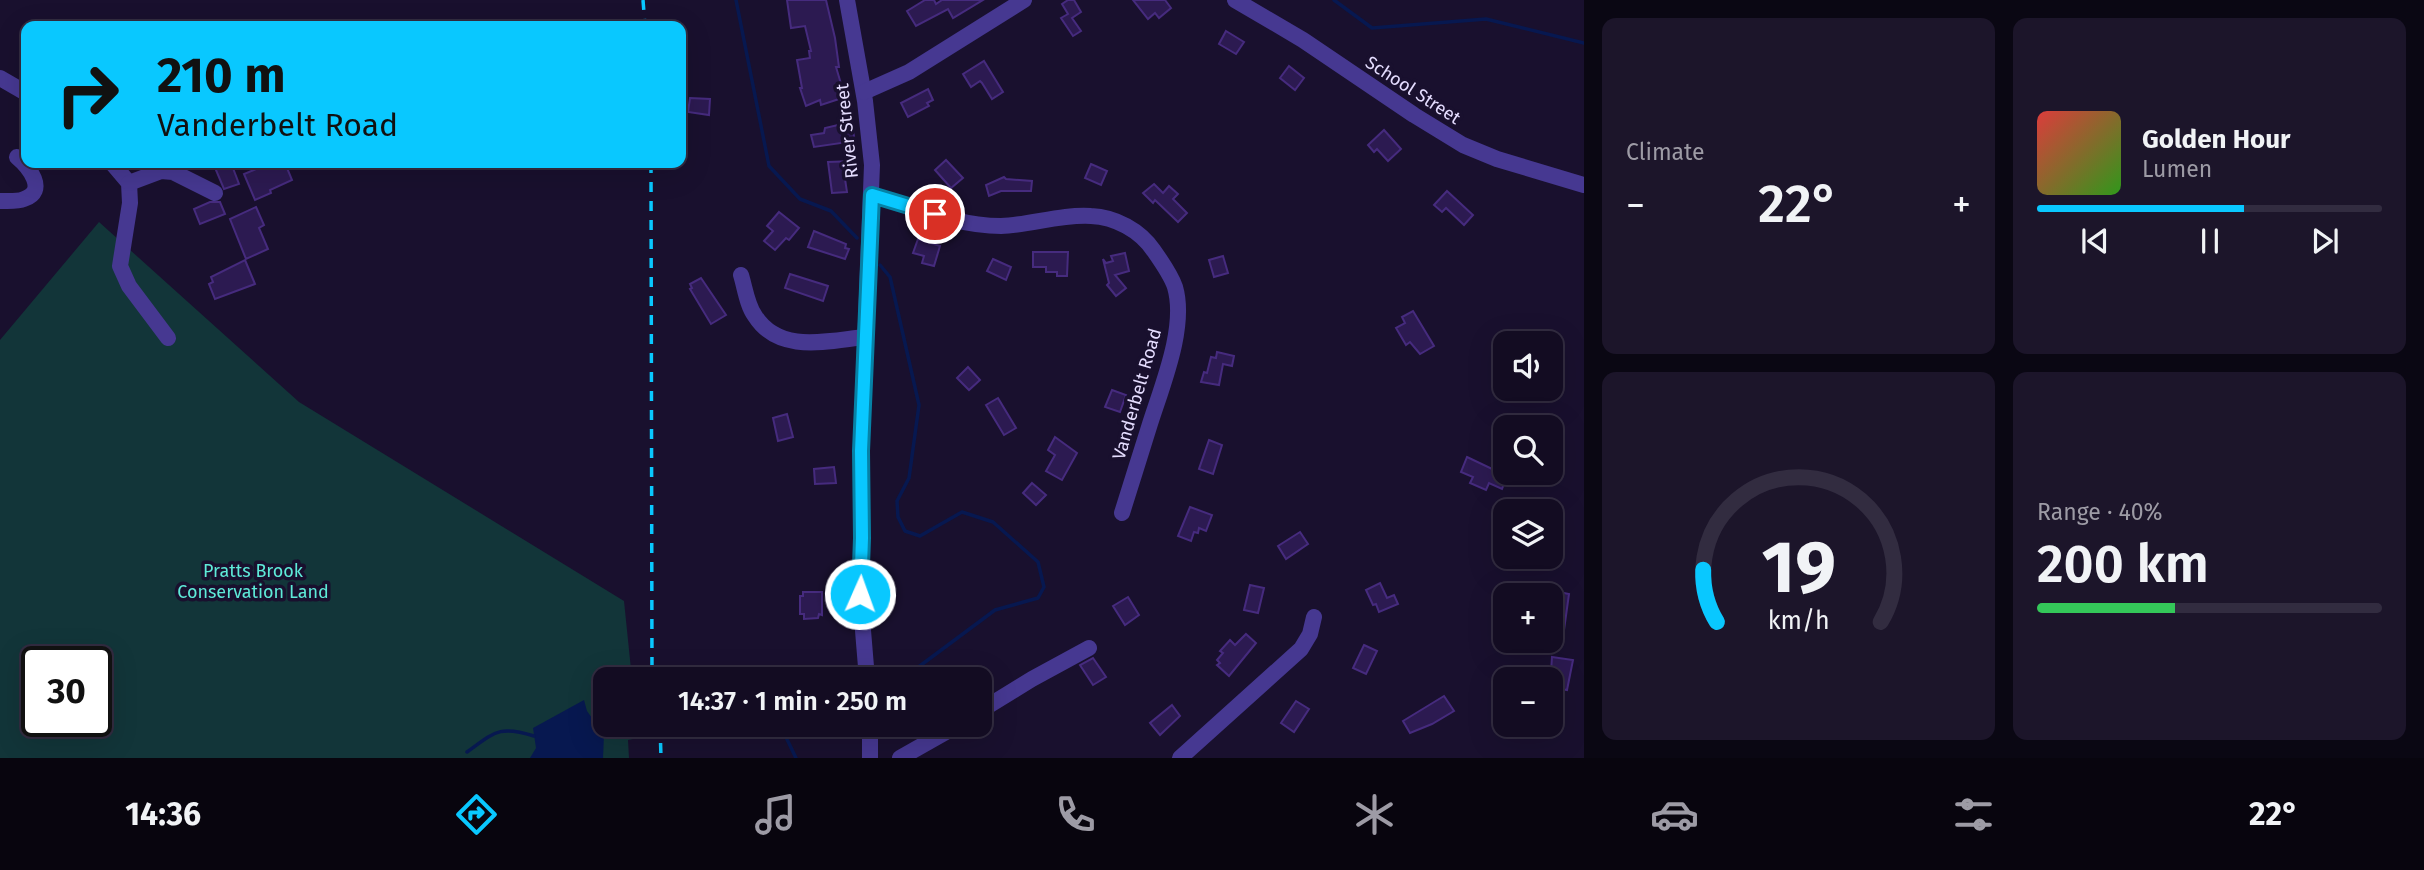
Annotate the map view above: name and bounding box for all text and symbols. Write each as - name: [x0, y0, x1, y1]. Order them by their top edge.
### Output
- text: 210 m: [157, 46, 286, 105]
- icon: right: [42, 49, 133, 140]
- street label: School Street: [1361, 51, 1465, 129]
- street label: River Street: [831, 82, 863, 179]
- text: Vanderbelt Road: [157, 106, 398, 144]
- text: Golden Hour: [2142, 124, 2290, 155]
- text: Climate: [1626, 138, 1705, 166]
- text: Lumen: [2142, 155, 2212, 183]
- text: 22°: [1758, 173, 1839, 236]
- text: −: [1626, 182, 1645, 228]
- text: +: [1952, 182, 1971, 228]
- pin: [905, 184, 965, 244]
- icon: arrive: [916, 195, 954, 233]
- icon: previous: [2076, 222, 2114, 260]
- icon: pause: [2191, 222, 2229, 260]
- icon: next: [2306, 222, 2344, 260]
- street label: Vanderbelt Road: [1108, 326, 1166, 462]
- map controls: [1493, 331, 1563, 737]
- button: sound: [1493, 331, 1563, 401]
- button: search: [1493, 415, 1563, 485]
- text: Range · 40%: [2037, 498, 2163, 526]
- button: layers: [1493, 499, 1563, 569]
- text: 19: [1761, 524, 1836, 611]
- text: 200 km: [2037, 533, 2209, 596]
- position arrow: [823, 557, 897, 631]
- park label: Pratts Brook Conservation Land: [177, 560, 329, 603]
- button: +: [1493, 583, 1563, 653]
- text: km/h: [1768, 606, 1829, 636]
- speed limit sign: 30: [21, 646, 112, 737]
- button: −: [1493, 667, 1563, 737]
- text: 14:37 · 1 min · 250 m: [678, 686, 907, 717]
- icon: directions: [452, 790, 501, 839]
- icon: music: [751, 790, 800, 839]
- icon: phone: [1051, 790, 1100, 839]
- icon: climate: [1350, 790, 1399, 839]
- icon: car: [1650, 790, 1699, 839]
- icon: filters: [1949, 790, 1998, 839]
- text: 14:36: [125, 795, 201, 833]
- text: 22°: [2249, 795, 2299, 833]

